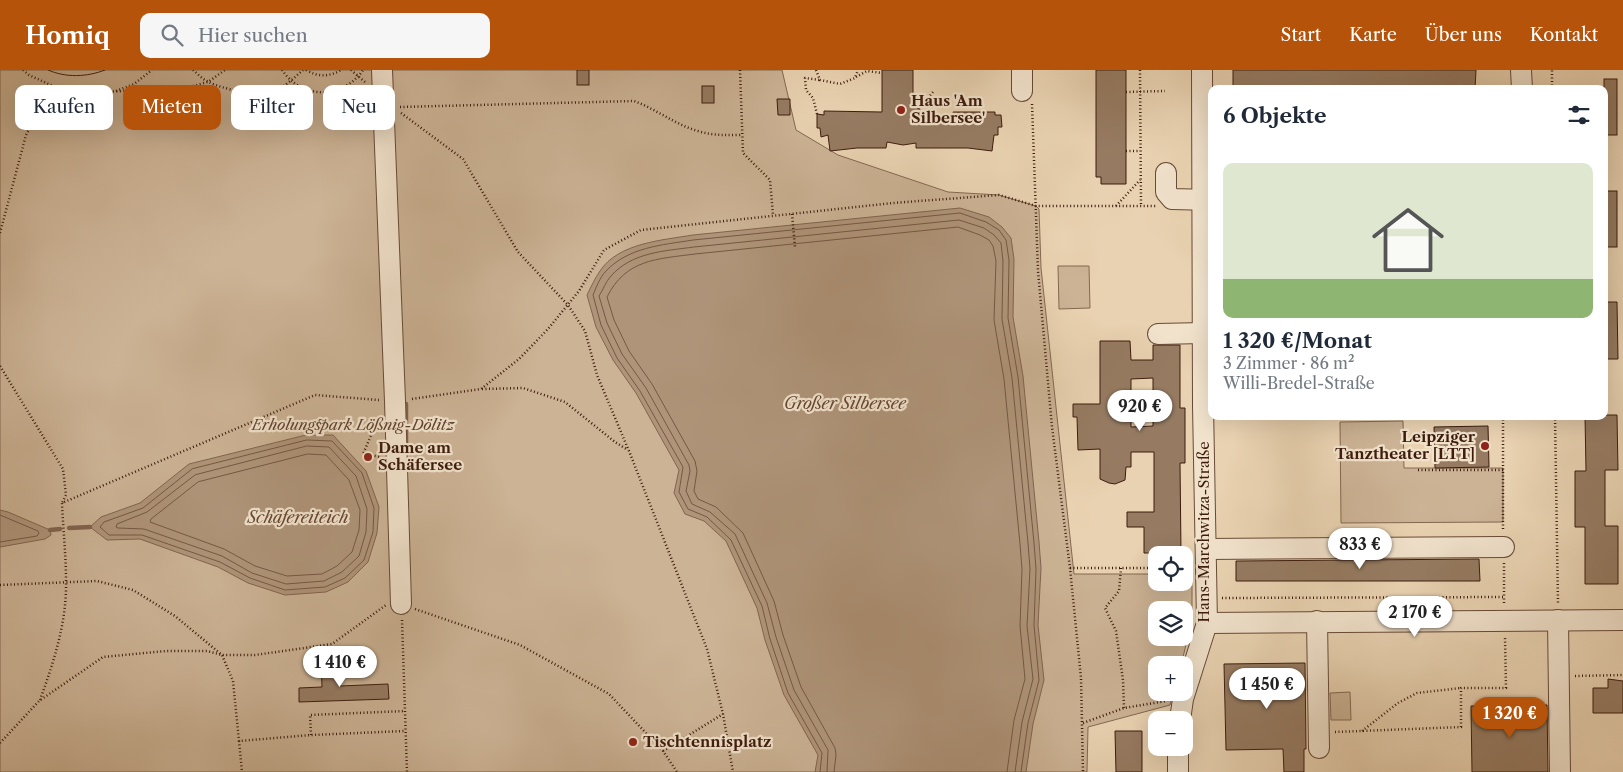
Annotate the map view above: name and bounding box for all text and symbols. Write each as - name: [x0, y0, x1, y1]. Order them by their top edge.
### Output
- search box: [140, 13, 490, 58]
- text: Homiq: [25, 21, 110, 50]
- icon: search: [158, 21, 186, 49]
- text: Hier suchen: [198, 24, 308, 47]
- text: Start: [1281, 24, 1321, 46]
- text: Karte: [1349, 24, 1397, 46]
- text: Über uns: [1425, 24, 1502, 46]
- text: Kontakt: [1530, 24, 1598, 46]
- chip: Kaufen: [15, 85, 113, 130]
- chip: Mieten: [123, 85, 221, 130]
- chip: Filter: [231, 85, 313, 130]
- chip: Neu: [323, 85, 395, 130]
- place label: Haus 'Am Silbersee': [911, 91, 985, 127]
- icon: filters: [1565, 101, 1593, 129]
- text: 6 Objekte: [1223, 103, 1327, 128]
- marker: Haus 'Am Silbersee': [895, 104, 907, 116]
- icon: home: [1363, 195, 1453, 285]
- text: 1 320 €/Monat: [1223, 328, 1372, 353]
- text: 3 Zimmer · 86 m²: [1223, 353, 1355, 373]
- text: Willi-Bredel-Straße: [1223, 373, 1375, 393]
- pin: 920 €: [1105, 390, 1175, 432]
- water label: Großer Silbersee: [784, 393, 907, 413]
- text: 920 €: [1118, 396, 1162, 416]
- park label: Erholungspark Lößnig-Dölitz: [251, 415, 455, 434]
- place label: Leipziger Tanztheater [LTT]: [1335, 427, 1476, 463]
- place label: Dame am Schäfersee: [378, 438, 462, 474]
- marker: Leipziger Tanztheater [LTT]: [1479, 440, 1491, 452]
- street label: Hans-Marchwitza-Straße: [1194, 441, 1213, 623]
- marker: Dame am Schäfersee: [362, 451, 374, 463]
- water label: Schäfereiteich: [247, 507, 348, 527]
- pin: 833 €: [1325, 528, 1395, 570]
- text: 833 €: [1339, 534, 1381, 554]
- map controls: [1148, 546, 1193, 756]
- button: locate: [1148, 546, 1193, 591]
- pin: 2 170 €: [1369, 596, 1461, 638]
- button: layers: [1148, 601, 1193, 646]
- text: 2 170 €: [1388, 602, 1442, 622]
- pin: 1 410 €: [294, 646, 386, 688]
- text: 1 410 €: [314, 652, 366, 672]
- button: +: [1148, 656, 1193, 701]
- pin: 1 450 €: [1221, 668, 1313, 710]
- text: 1 450 €: [1240, 674, 1294, 694]
- pin: 1 320 €: [1464, 696, 1556, 739]
- text: 1 320 €: [1483, 703, 1537, 723]
- button: −: [1148, 711, 1193, 756]
- place label: Tischtennisplatz: [643, 732, 771, 751]
- marker: Tischtennisplatz: [627, 736, 639, 748]

